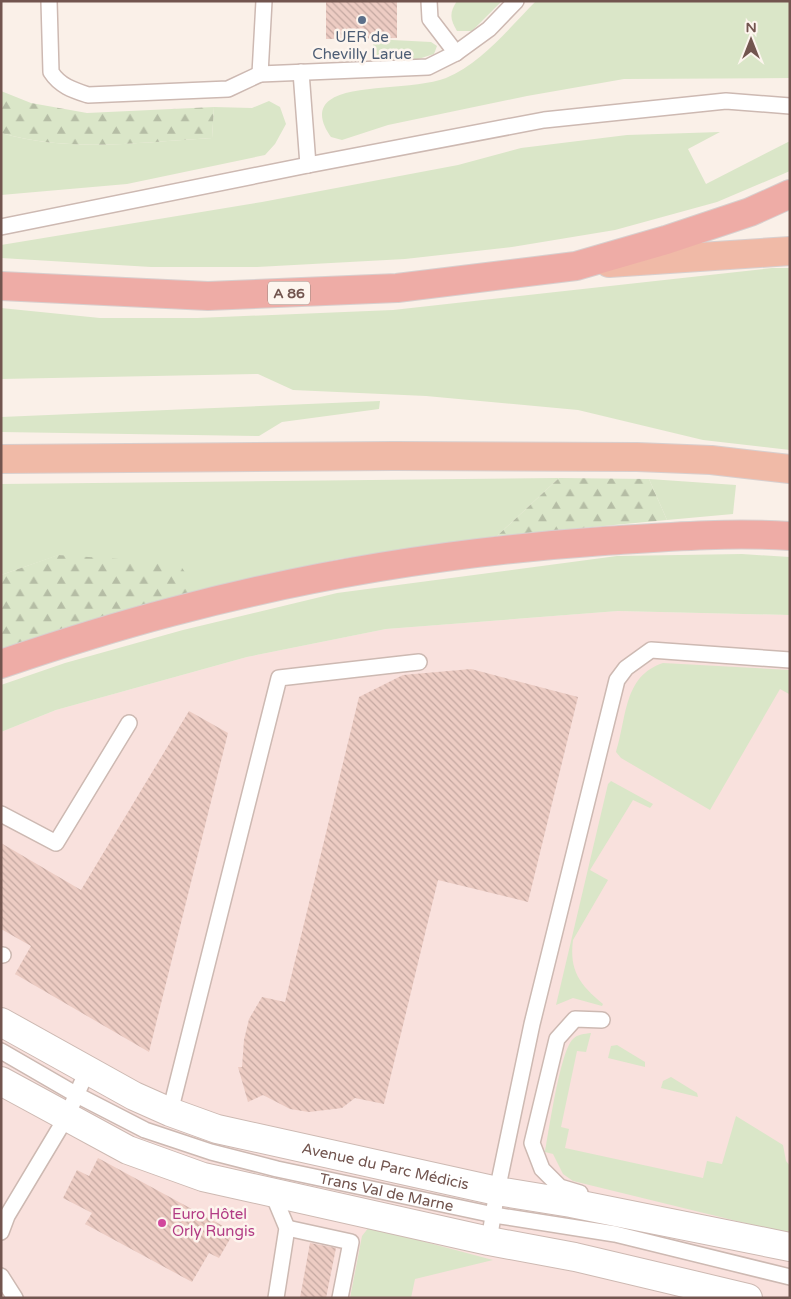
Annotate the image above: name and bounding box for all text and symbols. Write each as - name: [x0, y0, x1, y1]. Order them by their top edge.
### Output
- marker: UER de Chevilly Larue: [356, 14, 368, 26]
- north arrow: [726, 15, 776, 65]
- text: N: [745, 19, 757, 36]
- place label: UER de Chevilly Larue: [312, 28, 412, 63]
- road number: A 86: [268, 282, 310, 304]
- street label: Avenue du Parc Médicis: [300, 1139, 471, 1194]
- street label: Trans Val de Marne: [318, 1169, 455, 1215]
- place label: Euro Hôtel Orly Rungis: [172, 1205, 255, 1240]
- marker: Euro Hôtel Orly Rungis: [156, 1217, 168, 1229]

